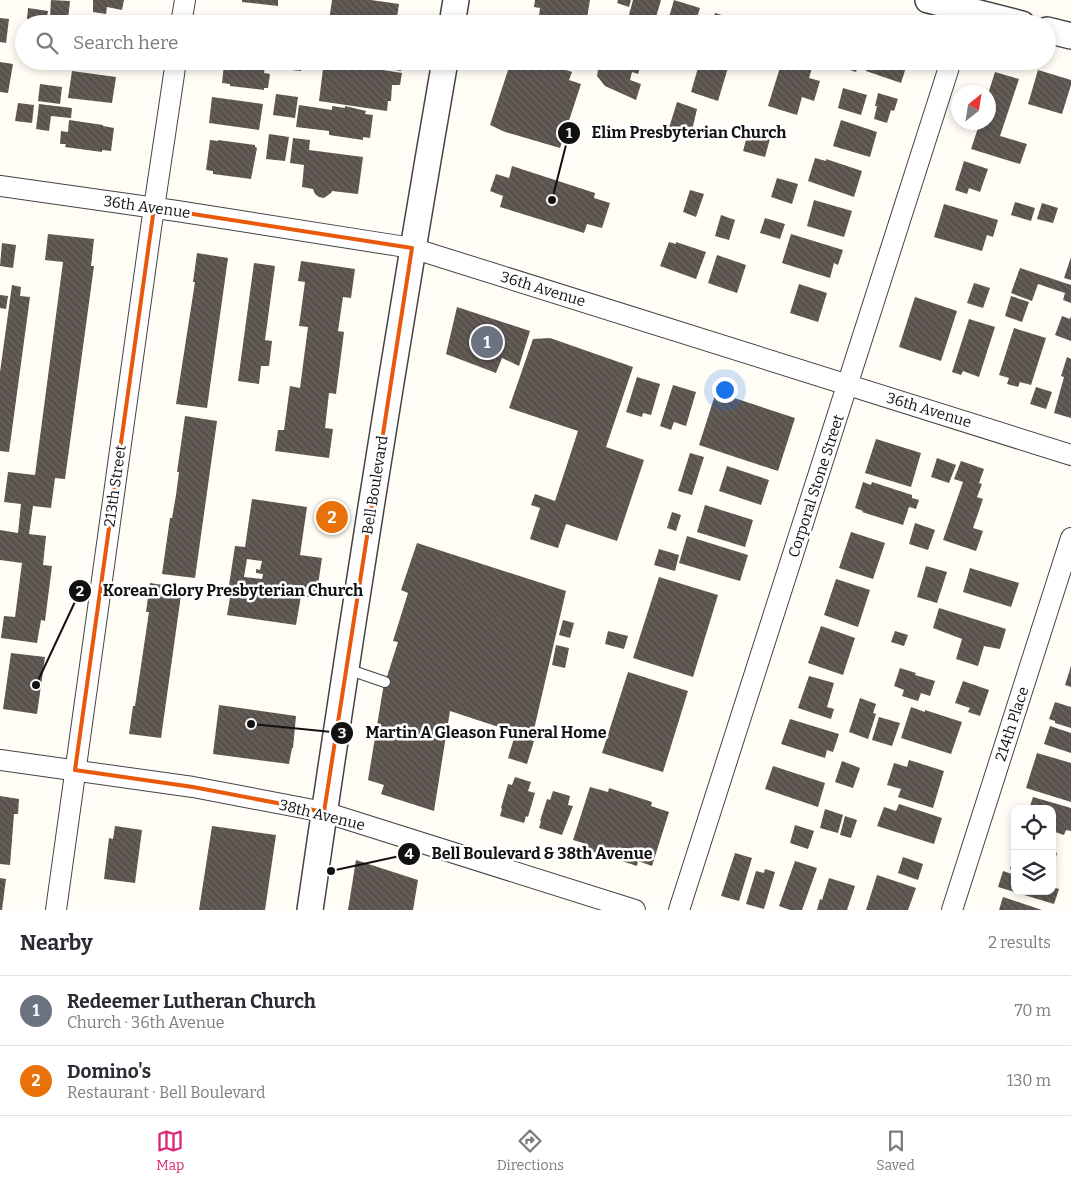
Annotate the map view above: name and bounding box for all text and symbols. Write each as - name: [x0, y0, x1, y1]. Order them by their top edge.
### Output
- search box: [15, 15, 1056, 70]
- icon: search: [33, 29, 61, 57]
- text: Search here: [73, 31, 178, 54]
- north arrow: [951, 85, 996, 130]
- callout: Elim Presbyterian Church: [557, 117, 797, 148]
- text: Elim Presbyterian Church: [592, 123, 786, 142]
- text: 1: [566, 124, 573, 142]
- street label: 36th Avenue: [102, 192, 192, 222]
- street label: 36th Avenue: [498, 268, 588, 310]
- pin: 1: [471, 323, 503, 361]
- your location: [712, 377, 738, 403]
- street label: 36th Avenue: [884, 389, 974, 431]
- street label: Corporal Stone Street: [784, 412, 848, 560]
- street label: Bell Boulevard: [358, 434, 392, 536]
- street label: 213th Street: [100, 443, 130, 528]
- pin: 2: [316, 498, 348, 536]
- callout: Korean Glory Presbyterian Church: [68, 575, 373, 606]
- text: Korean Glory Presbyterian Church: [103, 581, 363, 600]
- text: 2: [76, 582, 84, 600]
- street label: 214th Place: [991, 684, 1033, 764]
- callout: Martin A Gleason Funeral Home: [330, 717, 616, 748]
- text: Martin A Gleason Funeral Home: [365, 723, 607, 742]
- text: 3: [338, 724, 346, 742]
- street label: 38th Avenue: [277, 796, 367, 834]
- map controls: [1011, 805, 1056, 895]
- button: locate: [1011, 805, 1056, 850]
- callout: Bell Boulevard & 38th Avenue: [396, 838, 662, 869]
- text: Bell Boulevard & 38th Avenue: [431, 844, 653, 863]
- text: 4: [404, 845, 414, 863]
- button: layers: [1011, 850, 1056, 895]
- text: Nearby: [20, 930, 93, 956]
- text: 2 results: [988, 933, 1051, 952]
- text: Redeemer Lutheran Church: [67, 990, 316, 1013]
- text: 1: [33, 1001, 39, 1020]
- text: 70 m: [1015, 1001, 1051, 1020]
- text: Church · 36th Avenue: [67, 1013, 225, 1032]
- text: Domino's: [67, 1060, 151, 1083]
- text: 2: [31, 1071, 41, 1090]
- text: 130 m: [1007, 1071, 1051, 1090]
- text: Restaurant · Bell Boulevard: [67, 1083, 266, 1102]
- tab: Map: [156, 1127, 184, 1174]
- tab: Directions: [497, 1127, 564, 1174]
- tab: Saved: [876, 1127, 915, 1174]

